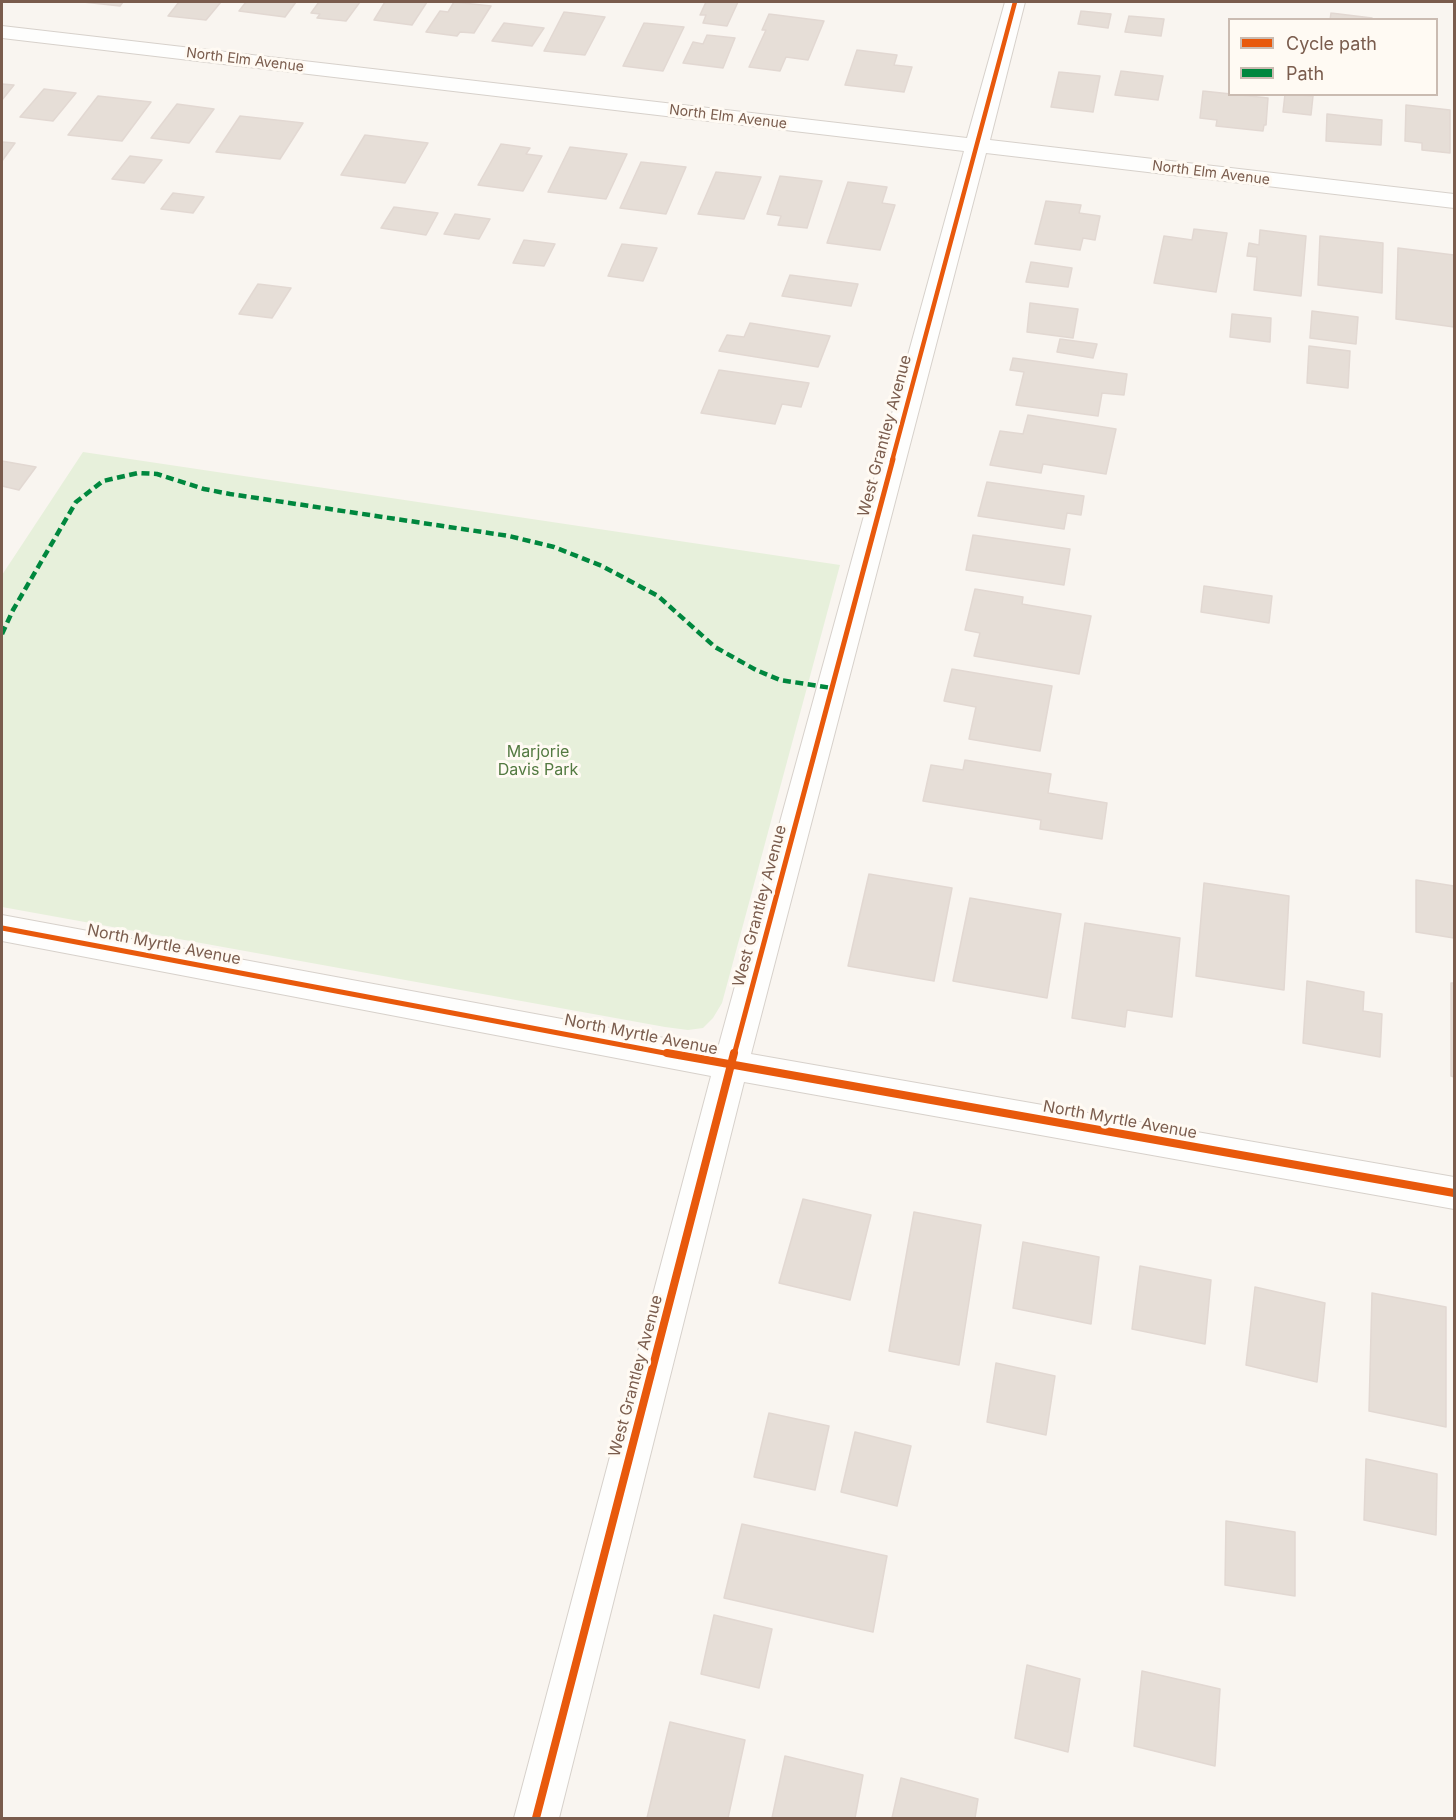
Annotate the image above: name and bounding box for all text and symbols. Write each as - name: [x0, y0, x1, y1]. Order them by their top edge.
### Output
- legend: [1228, 18, 1438, 96]
- text: Cycle path: [1286, 33, 1377, 54]
- street label: North Elm Avenue: [185, 44, 305, 76]
- text: Path: [1286, 63, 1324, 84]
- street label: North Elm Avenue: [668, 101, 788, 133]
- street label: North Elm Avenue: [1151, 157, 1271, 189]
- street label: West Grantley Avenue: [854, 353, 916, 519]
- park label: Marjorie Davis Park: [498, 742, 578, 780]
- street label: West Grantley Avenue: [729, 823, 791, 989]
- street label: North Myrtle Avenue: [86, 921, 242, 969]
- street label: North Myrtle Avenue: [563, 1011, 719, 1059]
- street label: North Myrtle Avenue: [1041, 1097, 1199, 1143]
- street label: West Grantley Avenue: [605, 1293, 667, 1459]

